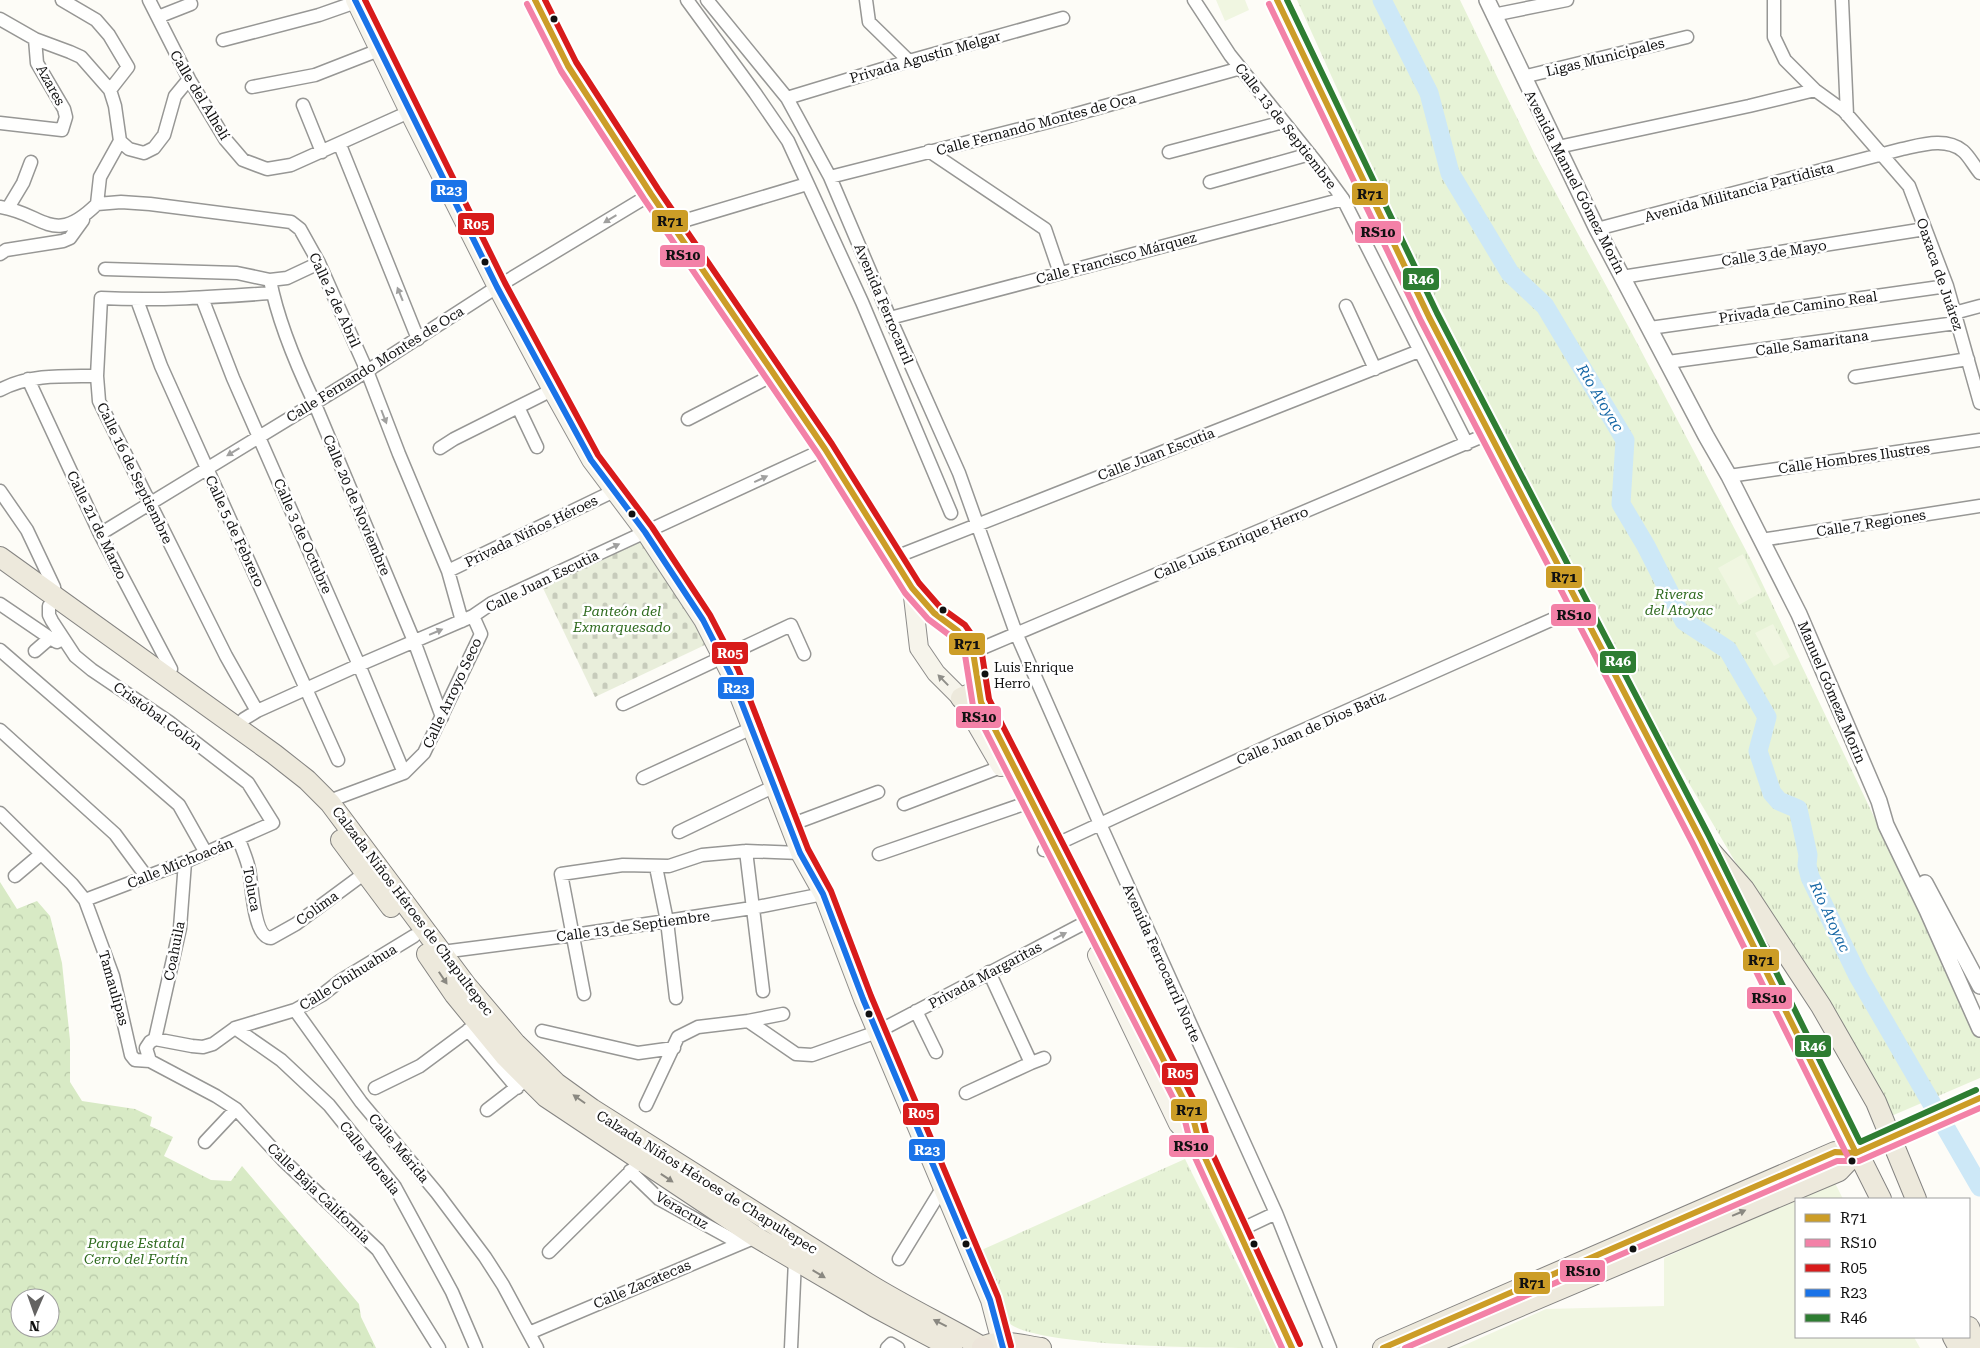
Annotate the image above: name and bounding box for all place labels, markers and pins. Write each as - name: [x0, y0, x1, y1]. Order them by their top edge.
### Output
- unlabelled marker: [549, 14, 559, 24]
- unlabelled marker: [480, 257, 490, 267]
- unlabelled marker: [627, 509, 637, 519]
- unlabelled marker: [938, 605, 948, 615]
- place label: Luis Enrique Herro: [994, 660, 1074, 691]
- marker: Luis Enrique Herro: [980, 669, 990, 679]
- unlabelled marker: [864, 1009, 874, 1019]
- unlabelled marker: [1847, 1156, 1857, 1166]
- unlabelled marker: [961, 1239, 971, 1249]
- unlabelled marker: [1249, 1239, 1259, 1249]
- unlabelled marker: [1628, 1244, 1638, 1254]

